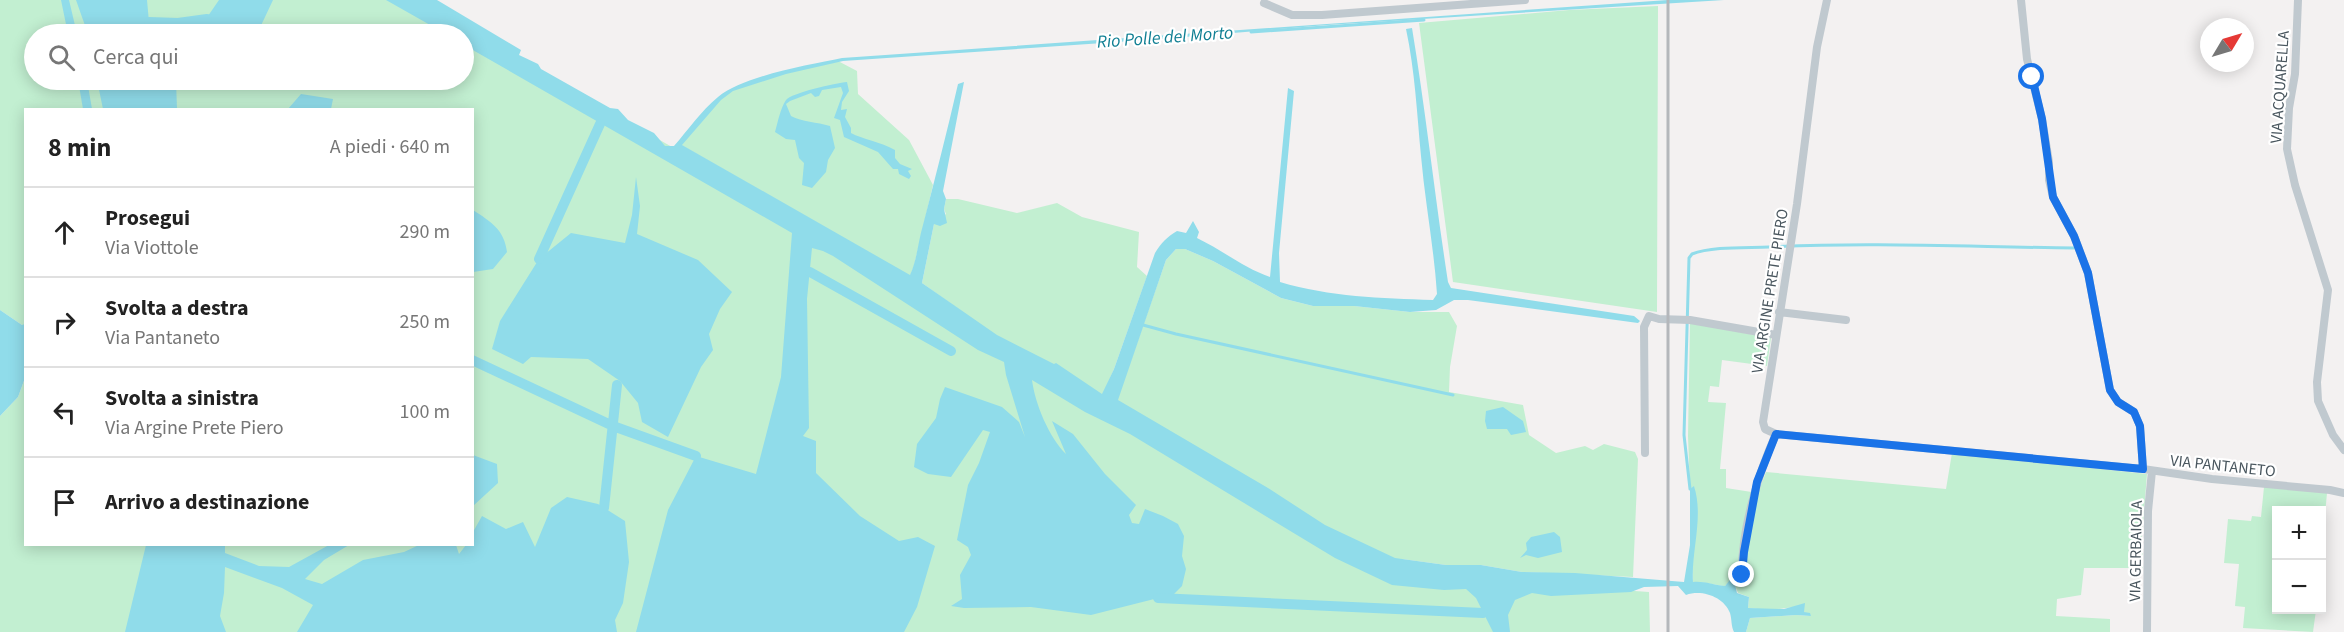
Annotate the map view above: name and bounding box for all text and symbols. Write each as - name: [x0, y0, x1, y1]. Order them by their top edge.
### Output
- north arrow: [2200, 18, 2254, 72]
- water label: Rio Polle del Morto: [1096, 20, 1234, 55]
- search box: [24, 24, 474, 90]
- street label: VIA ACQUARELLA: [2265, 30, 2295, 144]
- icon: search: [45, 41, 78, 74]
- text: Cerca qui: [93, 41, 179, 73]
- route start: [2018, 63, 2044, 89]
- text: 8 min: [48, 129, 111, 166]
- text: A piedi · 640 m: [330, 133, 450, 161]
- text: Prosegui: [105, 202, 190, 234]
- street label: VIA ARGINE PRETE PIERO: [1746, 207, 1794, 375]
- icon: ahead: [48, 216, 81, 249]
- text: 290 m: [400, 218, 450, 246]
- text: Via Viottole: [105, 234, 199, 262]
- text: Svolta a destra: [105, 292, 249, 324]
- icon: right: [48, 306, 81, 339]
- text: 250 m: [400, 308, 450, 336]
- text: Via Pantaneto: [105, 324, 220, 352]
- text: Svolta a sinistra: [105, 382, 259, 414]
- icon: left: [48, 396, 81, 429]
- text: 100 m: [400, 398, 450, 426]
- text: Via Argine Prete Piero: [105, 414, 284, 442]
- street label: VIA PANTANETO: [2169, 450, 2277, 482]
- icon: arrive: [48, 486, 81, 519]
- text: Arrivo a destinazione: [105, 486, 310, 518]
- street label: VIA GERBAIOLA: [2124, 500, 2148, 602]
- map controls: [2272, 506, 2326, 614]
- button: +: [2272, 506, 2326, 560]
- button: −: [2272, 560, 2326, 614]
- route end: [1728, 561, 1754, 587]

